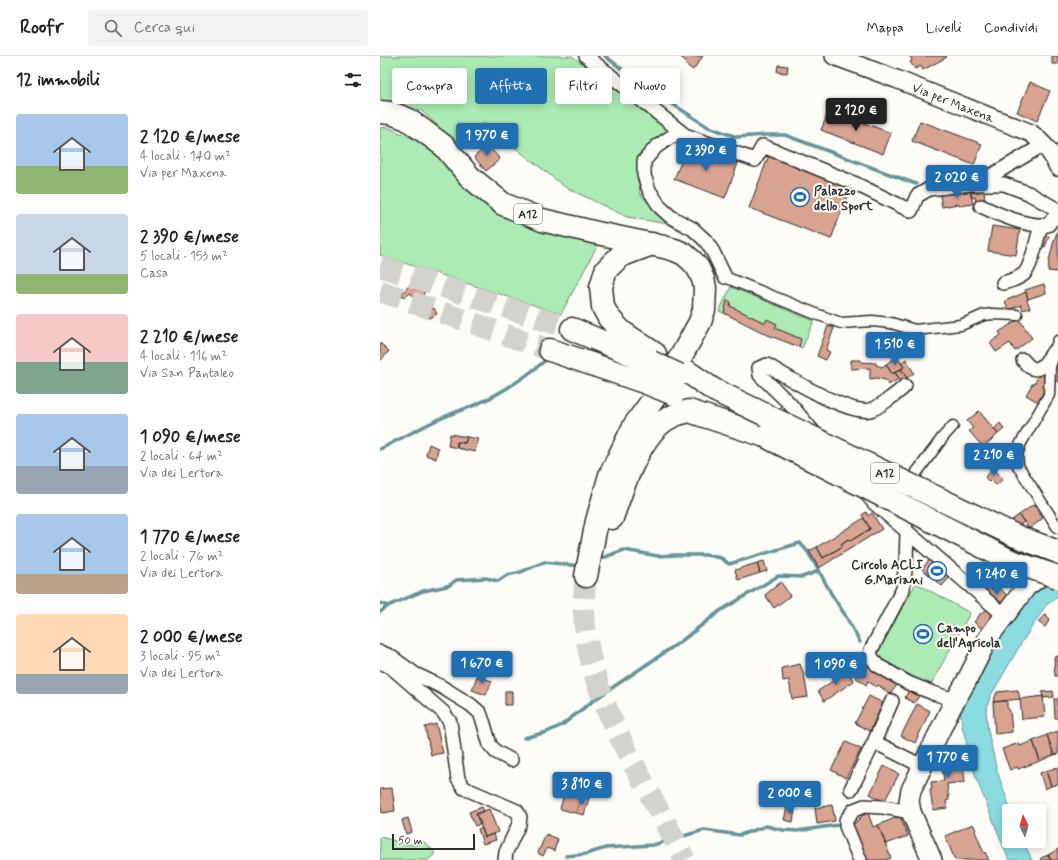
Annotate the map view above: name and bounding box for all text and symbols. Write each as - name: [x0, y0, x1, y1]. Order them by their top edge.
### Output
- search box: [88, 10, 368, 46]
- text: Roofr: [20, 15, 64, 40]
- icon: search: [102, 17, 124, 39]
- text: Cerca qui: [134, 18, 195, 38]
- text: Mappa: [866, 19, 904, 37]
- text: Livelli: [926, 19, 962, 37]
- text: Condividi: [984, 19, 1038, 37]
- chip: Compra: [392, 68, 467, 104]
- chip: Affitta: [475, 68, 547, 104]
- chip: Filtri: [555, 68, 612, 104]
- chip: Nuovo: [620, 68, 680, 104]
- text: 12 immobili: [16, 69, 100, 91]
- icon: filters: [342, 69, 364, 91]
- street label: Via per Maxena: [909, 79, 997, 127]
- pin: 2 120 €: [819, 98, 893, 132]
- text: 2 120 €: [835, 102, 877, 119]
- pin: 1 970 €: [450, 123, 524, 157]
- text: 2 120 €/mese: [140, 126, 240, 148]
- text: 1 970 €: [465, 127, 509, 144]
- icon: home: [48, 130, 96, 178]
- pin: 2 390 €: [669, 138, 743, 172]
- text: 2 390 €: [685, 142, 727, 159]
- text: 4 locali · 140 m²: [140, 148, 231, 165]
- text: Via per Maxena: [140, 165, 227, 182]
- pin: 2 020 €: [920, 165, 994, 199]
- text: 2 020 €: [935, 169, 979, 186]
- place label: Palazzo dello Sport: [814, 183, 873, 215]
- sports icon: Palazzo dello Sport: [789, 186, 811, 208]
- road number: A12: [514, 204, 542, 224]
- text: 2 390 €/mese: [140, 226, 239, 248]
- icon: home: [48, 230, 96, 278]
- text: 5 locali · 153 m²: [140, 248, 228, 265]
- text: Casa: [140, 265, 168, 282]
- text: 2 210 €/mese: [140, 326, 238, 348]
- icon: home: [48, 330, 96, 378]
- pin: 1 510 €: [858, 332, 932, 366]
- text: 1 510 €: [875, 336, 915, 353]
- text: 4 locali · 116 m²: [140, 348, 227, 365]
- text: Via San Pantaleo: [140, 365, 234, 382]
- text: 1 090 €/mese: [140, 426, 241, 448]
- icon: home: [48, 430, 96, 478]
- pin: 2 210 €: [957, 443, 1031, 477]
- text: 2 210 €: [973, 447, 1015, 464]
- text: 2 locali · 64 m²: [140, 448, 223, 465]
- road number: A12: [871, 463, 899, 483]
- text: Via dei Lertora: [140, 465, 223, 482]
- text: 1 770 €/mese: [140, 526, 240, 548]
- icon: home: [48, 530, 96, 578]
- text: 2 locali · 76 m²: [140, 548, 223, 565]
- place label: Circolo ACLI G.Mariani: [851, 557, 923, 589]
- sports icon: Circolo ACLI G.Mariani: [926, 560, 948, 582]
- pin: 1 240 €: [960, 562, 1034, 596]
- text: Via dei Lertora: [140, 565, 223, 582]
- text: 1 240 €: [975, 566, 1019, 583]
- place label: Campo dell'Agricola: [937, 620, 1001, 653]
- sports icon: Campo dell'Agricola: [912, 623, 934, 645]
- text: 2 000 €/mese: [140, 626, 243, 648]
- icon: home: [48, 630, 96, 678]
- text: 3 locali · 95 m²: [140, 648, 221, 665]
- pin: 1 670 €: [445, 651, 519, 685]
- pin: 1 090 €: [799, 652, 873, 686]
- text: 1 670 €: [460, 655, 504, 672]
- text: 1 090 €: [815, 656, 857, 673]
- text: Via dei Lertora: [140, 665, 223, 682]
- pin: 1 770 €: [911, 745, 985, 779]
- text: 1 770 €: [927, 749, 969, 766]
- pin: 3 810 €: [545, 772, 619, 806]
- text: 3 810 €: [562, 776, 602, 793]
- pin: 2 000 €: [753, 781, 827, 815]
- text: 2 000 €: [768, 785, 812, 802]
- north arrow: [1002, 804, 1046, 848]
- map controls: [1002, 804, 1046, 848]
- scale bar: [392, 832, 475, 851]
- text: 50 m: [398, 834, 423, 848]

